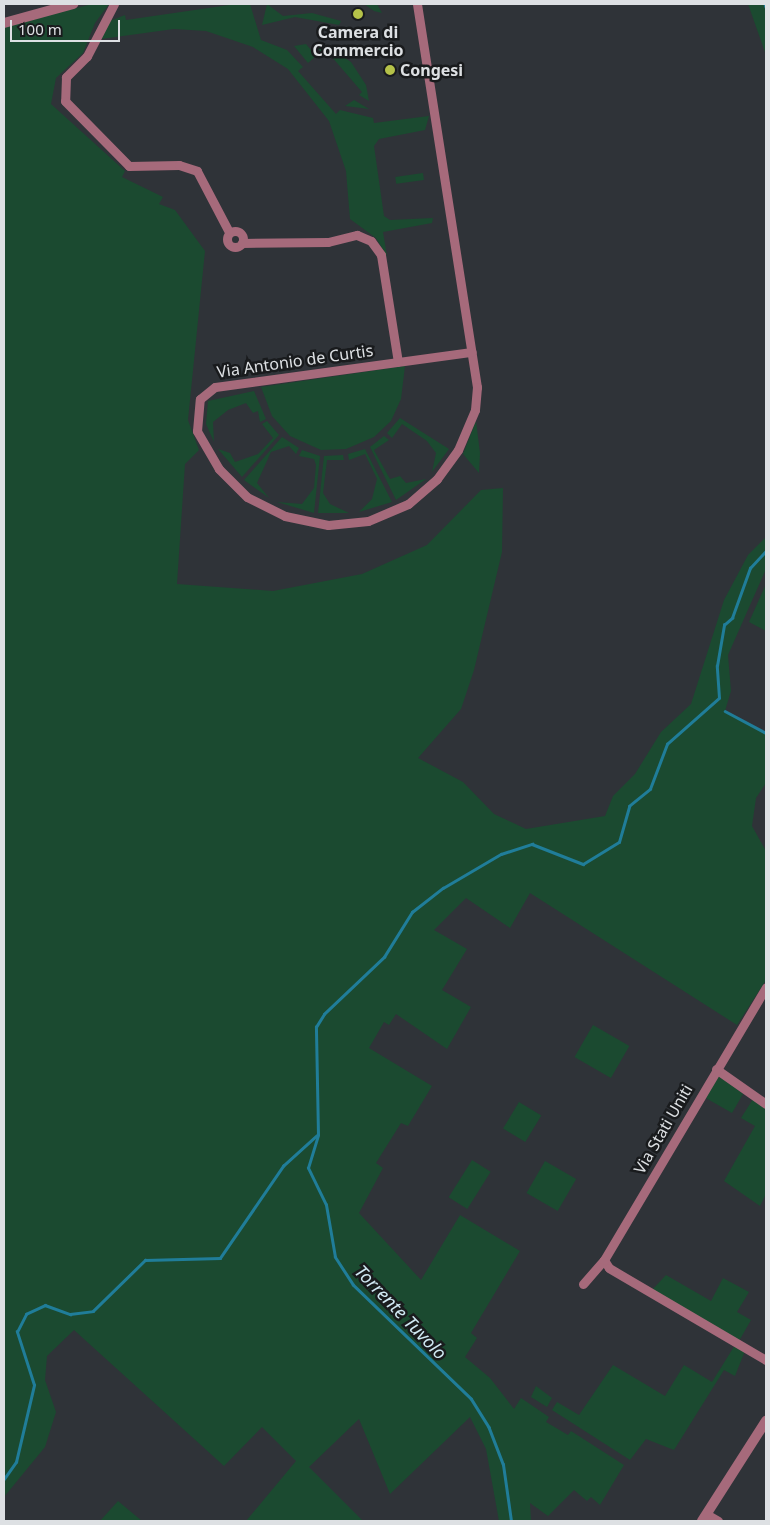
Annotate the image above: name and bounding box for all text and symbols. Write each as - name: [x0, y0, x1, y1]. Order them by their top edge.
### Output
- marker: Camera di Commercio: [352, 8, 364, 20]
- scale bar: [12, 10, 122, 42]
- text: 100 m: [18, 19, 62, 39]
- place label: Camera di Commercio: [313, 22, 403, 60]
- place label: Congesi: [400, 60, 463, 80]
- marker: Congesi: [384, 64, 396, 76]
- street label: Via Antonio de Curtis: [216, 341, 374, 381]
- street label: Via Stati Uniti: [630, 1081, 696, 1177]
- water label: Torrente Tuvolo: [351, 1260, 451, 1364]

